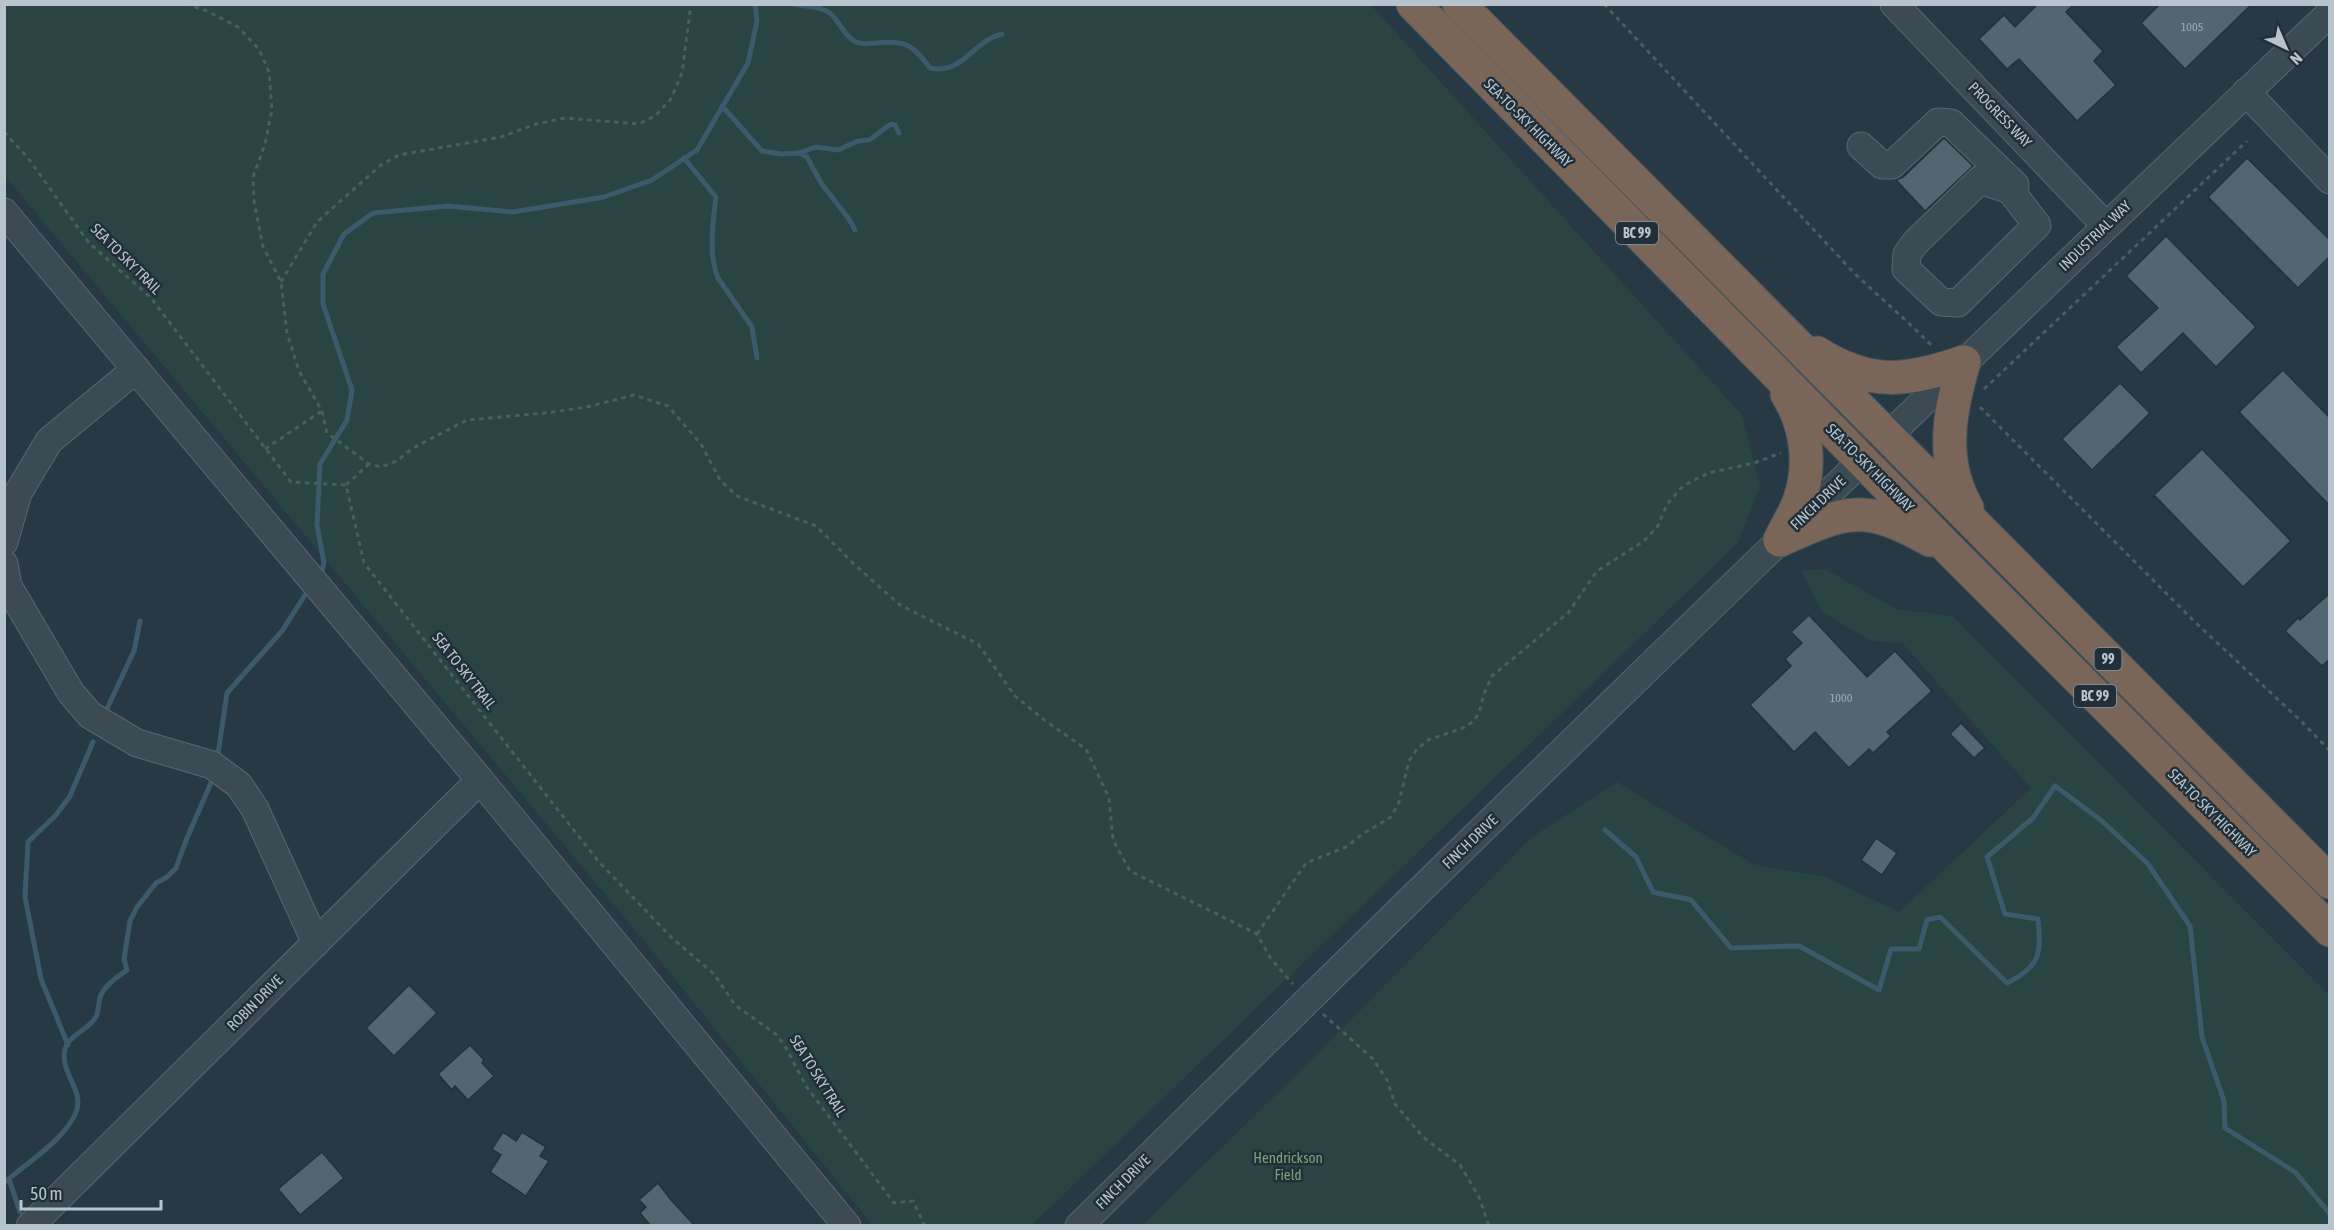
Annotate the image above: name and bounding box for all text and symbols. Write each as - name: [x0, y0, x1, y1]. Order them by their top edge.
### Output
- north arrow: [2256, 18, 2316, 78]
- house number: 1005: [2181, 20, 2203, 34]
- text: N: [2287, 49, 2306, 69]
- street label: SEA-TO-SKY HIGHWAY: [1481, 75, 1576, 170]
- street label: PROGRESS WAY: [1965, 79, 2036, 151]
- street label: INDUSTRIAL WAY: [2055, 197, 2134, 274]
- street label: SEA TO SKY TRAIL: [88, 220, 165, 298]
- road number: BC 99: [1616, 222, 1658, 244]
- street label: SEA-TO-SKY HIGHWAY: [1823, 420, 1918, 515]
- street label: FINCH DRIVE: [1787, 472, 1849, 533]
- street label: SEA TO SKY TRAIL: [429, 629, 500, 713]
- road number: 99: [2094, 648, 2122, 670]
- road number: BC 99: [2074, 685, 2116, 707]
- house number: 1000: [1830, 691, 1853, 705]
- street label: SEA-TO-SKY HIGHWAY: [2165, 765, 2260, 860]
- street label: FINCH DRIVE: [1439, 811, 1501, 872]
- street label: ROBIN DRIVE: [223, 971, 286, 1034]
- street label: SEA TO SKY TRAIL: [787, 1032, 850, 1120]
- park label: Hendrickson Field: [1253, 1149, 1323, 1183]
- street label: FINCH DRIVE: [1092, 1151, 1154, 1212]
- scale bar: [21, 1173, 160, 1211]
- text: 50 m: [30, 1183, 62, 1204]

